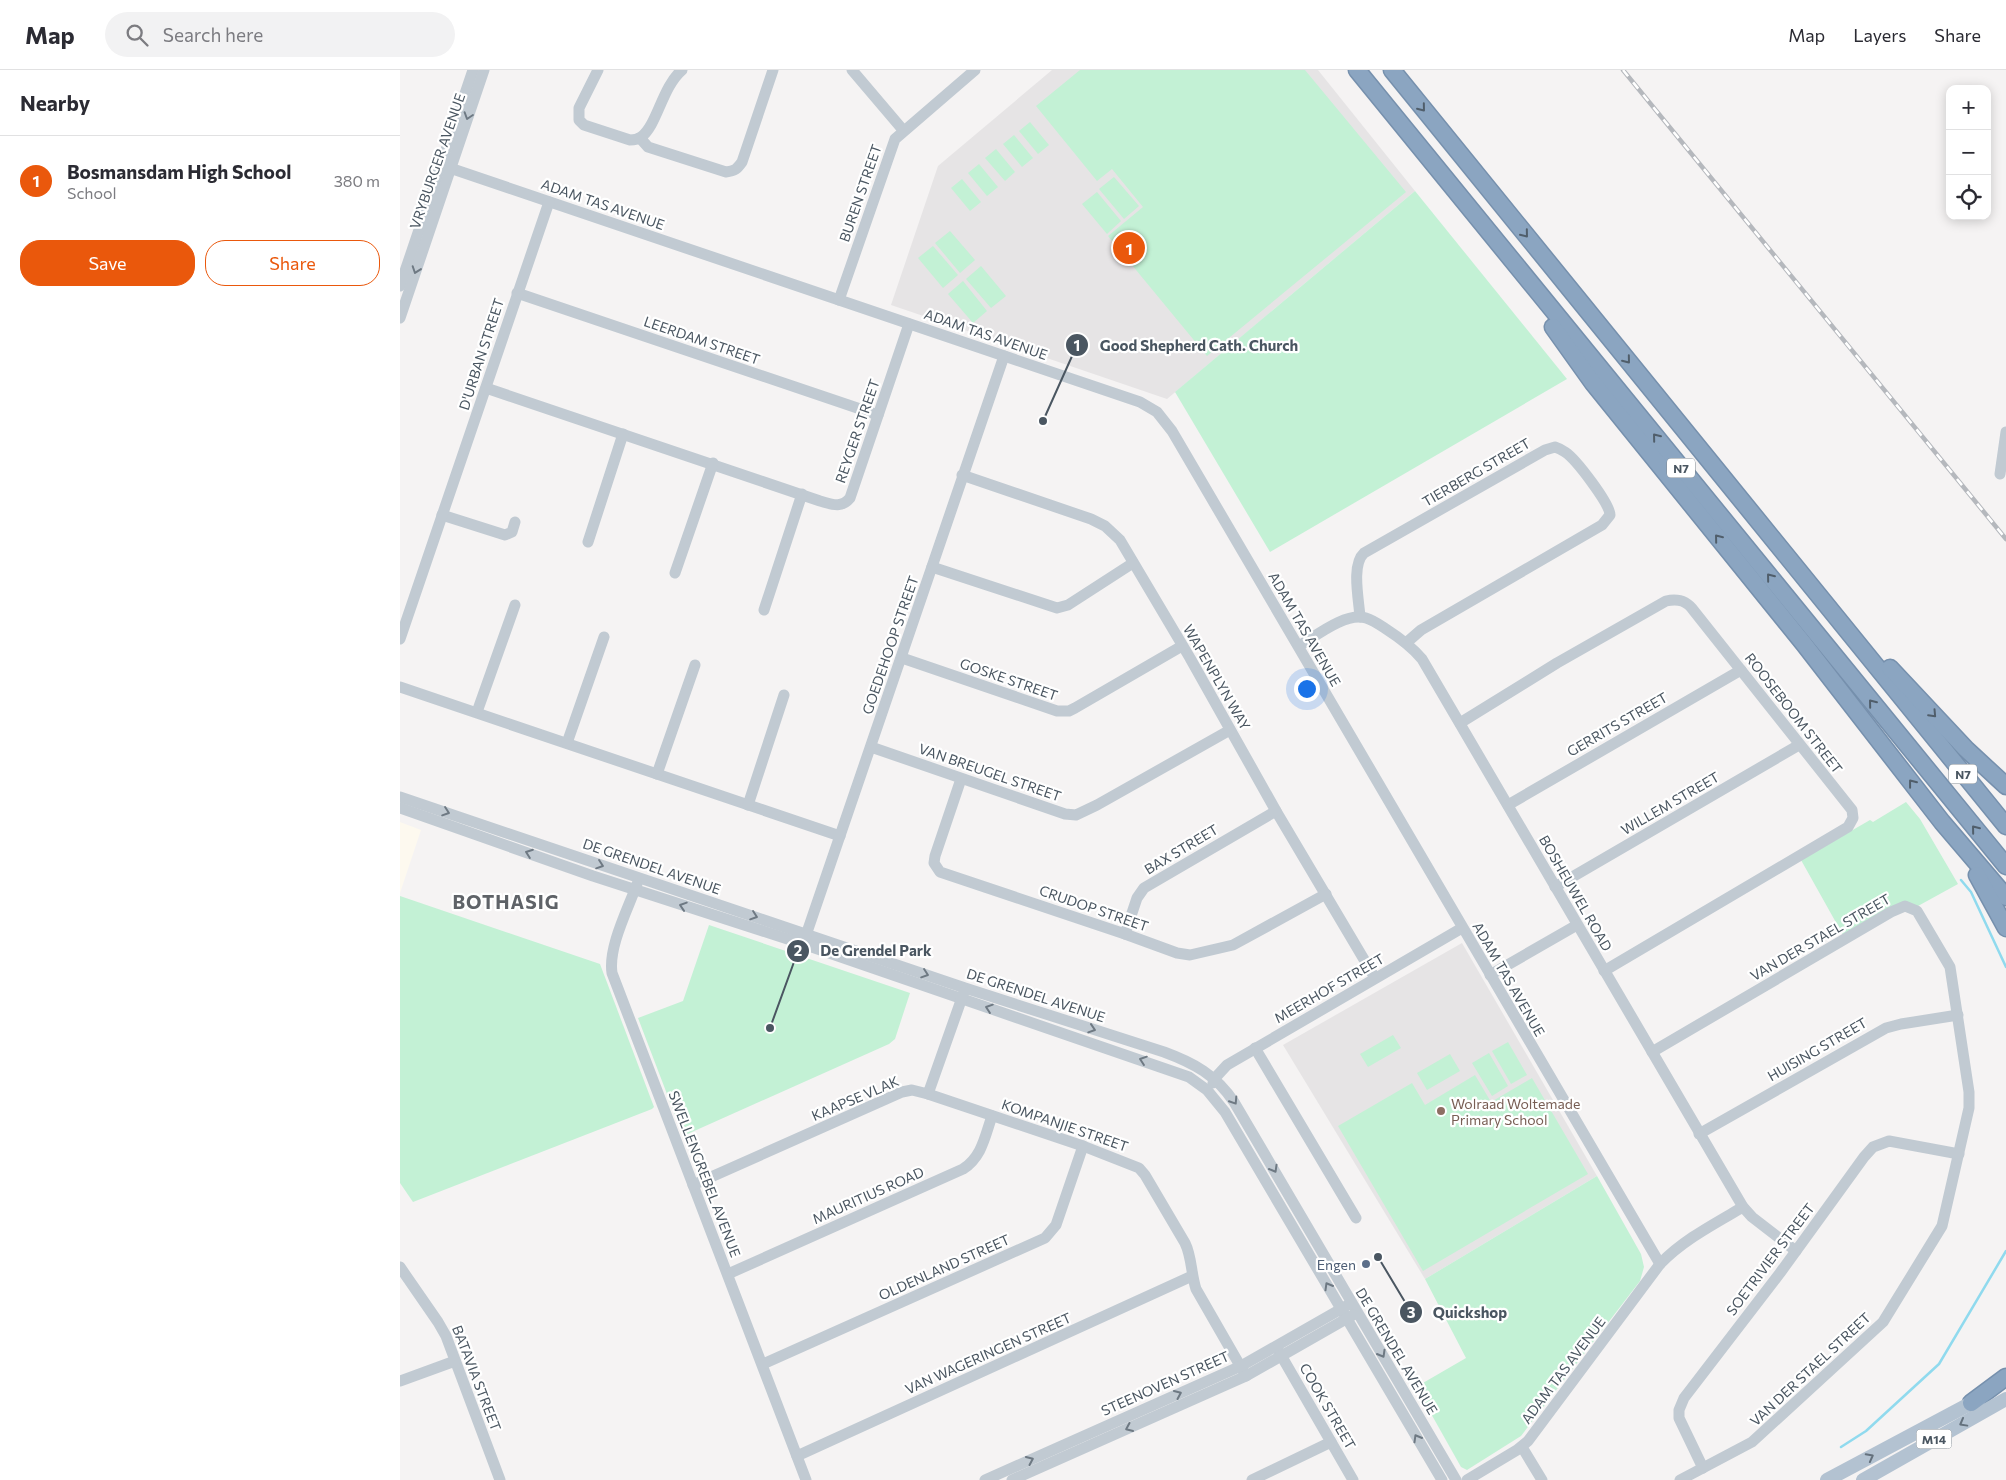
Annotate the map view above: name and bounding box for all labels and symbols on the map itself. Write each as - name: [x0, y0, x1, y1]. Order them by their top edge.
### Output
- street label: VRYBURGER AVENUE: [406, 91, 468, 231]
- one-way arrow: [1417, 102, 1425, 111]
- one-way arrow: [464, 112, 474, 120]
- street label: BUREN STREET: [835, 142, 885, 244]
- street label: ADAM TAS AVENUE: [539, 175, 667, 233]
- one-way arrow: [1519, 228, 1527, 237]
- pin: 1: [1113, 229, 1145, 267]
- one-way arrow: [412, 265, 422, 274]
- street label: D'URBAN STREET: [455, 296, 507, 412]
- street label: ADAM TAS AVENUE: [922, 305, 1050, 363]
- street label: LEERDAM STREET: [642, 312, 762, 368]
- callout: Good Shepherd Cath. Church: [1065, 330, 1308, 360]
- text: 1: [1074, 336, 1080, 354]
- text: Good Shepherd Cath. Church: [1100, 336, 1298, 354]
- one-way arrow: [1622, 354, 1630, 363]
- street label: REYGER STREET: [831, 377, 883, 485]
- street label: TIERBERG STREET: [1419, 434, 1533, 510]
- one-way arrow: [1653, 434, 1662, 443]
- road number: N7: [1667, 458, 1695, 478]
- one-way arrow: [1716, 535, 1724, 544]
- street label: ADAM TAS AVENUE: [1265, 569, 1345, 689]
- street label: GOEDEHOOP STREET: [858, 573, 922, 717]
- one-way arrow: [1767, 574, 1775, 583]
- street label: WAPENPLYN WAY: [1180, 621, 1254, 733]
- street label: ROOSEBOOM STREET: [1742, 649, 1846, 777]
- street label: GOSKE STREET: [958, 654, 1060, 704]
- your location: [1294, 676, 1320, 702]
- street label: GERRITS STREET: [1564, 688, 1670, 760]
- one-way arrow: [1870, 700, 1878, 709]
- one-way arrow: [1927, 709, 1936, 718]
- street label: VAN BREUGEL STREET: [916, 740, 1064, 804]
- road number: N7: [1949, 764, 1977, 784]
- street label: WILLEM STREET: [1618, 768, 1722, 838]
- one-way arrow: [1910, 780, 1918, 789]
- one-way arrow: [441, 807, 450, 817]
- street label: BAX STREET: [1141, 820, 1221, 878]
- one-way arrow: [1972, 825, 1981, 834]
- street label: BOSHEUWEL ROAD: [1536, 832, 1616, 954]
- street label: DE GRENDEL AVENUE: [581, 834, 723, 898]
- one-way arrow: [525, 849, 534, 859]
- one-way arrow: [595, 859, 604, 869]
- street label: CRUDOP STREET: [1037, 881, 1151, 935]
- district label: BOTHASIG: [452, 890, 560, 913]
- street label: VAN DER STAEL STREET: [1747, 890, 1893, 984]
- one-way arrow: [679, 901, 688, 911]
- one-way arrow: [749, 911, 758, 921]
- street label: ADAM TAS AVENUE: [1469, 919, 1549, 1039]
- callout: De Grendel Park: [786, 936, 942, 966]
- text: 2: [794, 941, 802, 959]
- text: De Grendel Park: [820, 941, 932, 959]
- street label: MEERHOF STREET: [1271, 950, 1387, 1026]
- street label: DE GRENDEL AVENUE: [965, 965, 1107, 1025]
- one-way arrow: [920, 968, 928, 978]
- one-way arrow: [986, 1004, 994, 1014]
- street label: HUISING STREET: [1764, 1014, 1870, 1084]
- one-way arrow: [1087, 1023, 1096, 1033]
- one-way arrow: [1139, 1056, 1148, 1066]
- street label: KAAPSE VLAK: [809, 1072, 901, 1124]
- street label: SWELLENGREBEL AVENUE: [665, 1088, 745, 1260]
- street label: KOMPANJIE STREET: [999, 1095, 1131, 1155]
- place label: Wolraad Woltemade Primary School: [1451, 1095, 1580, 1128]
- one-way arrow: [1227, 1096, 1237, 1105]
- marker: Wolraad Woltemade Primary School: [1435, 1105, 1447, 1117]
- street label: MAURITIUS ROAD: [810, 1163, 926, 1227]
- one-way arrow: [1267, 1163, 1277, 1172]
- street label: SOETRIVIER STREET: [1722, 1200, 1818, 1318]
- street label: OLDENLAND STREET: [876, 1230, 1012, 1304]
- place label: Engen: [1317, 1256, 1356, 1273]
- marker: Engen: [1360, 1258, 1372, 1270]
- one-way arrow: [1324, 1282, 1334, 1291]
- street label: DE GRENDEL AVENUE: [1352, 1285, 1442, 1417]
- callout: Quickshop: [1398, 1297, 1518, 1327]
- text: 3: [1407, 1303, 1416, 1321]
- text: Quickshop: [1433, 1303, 1507, 1321]
- street label: VAN WAGERINGEN STREET: [902, 1309, 1074, 1397]
- street label: VAN DER STAEL STREET: [1746, 1309, 1874, 1429]
- street label: ADAM TAS AVENUE: [1517, 1313, 1609, 1427]
- street label: BATAVIA STREET: [449, 1323, 505, 1433]
- street label: STEENOVEN STREET: [1098, 1347, 1232, 1419]
- one-way arrow: [1376, 1349, 1386, 1358]
- street label: COOK STREET: [1297, 1360, 1360, 1452]
- one-way arrow: [1173, 1389, 1182, 1400]
- one-way arrow: [1960, 1417, 1969, 1427]
- one-way arrow: [1125, 1421, 1134, 1432]
- road number: M14: [1916, 1430, 1952, 1448]
- one-way arrow: [1414, 1434, 1424, 1443]
- one-way arrow: [1865, 1453, 1874, 1463]
- one-way arrow: [1025, 1456, 1034, 1467]

